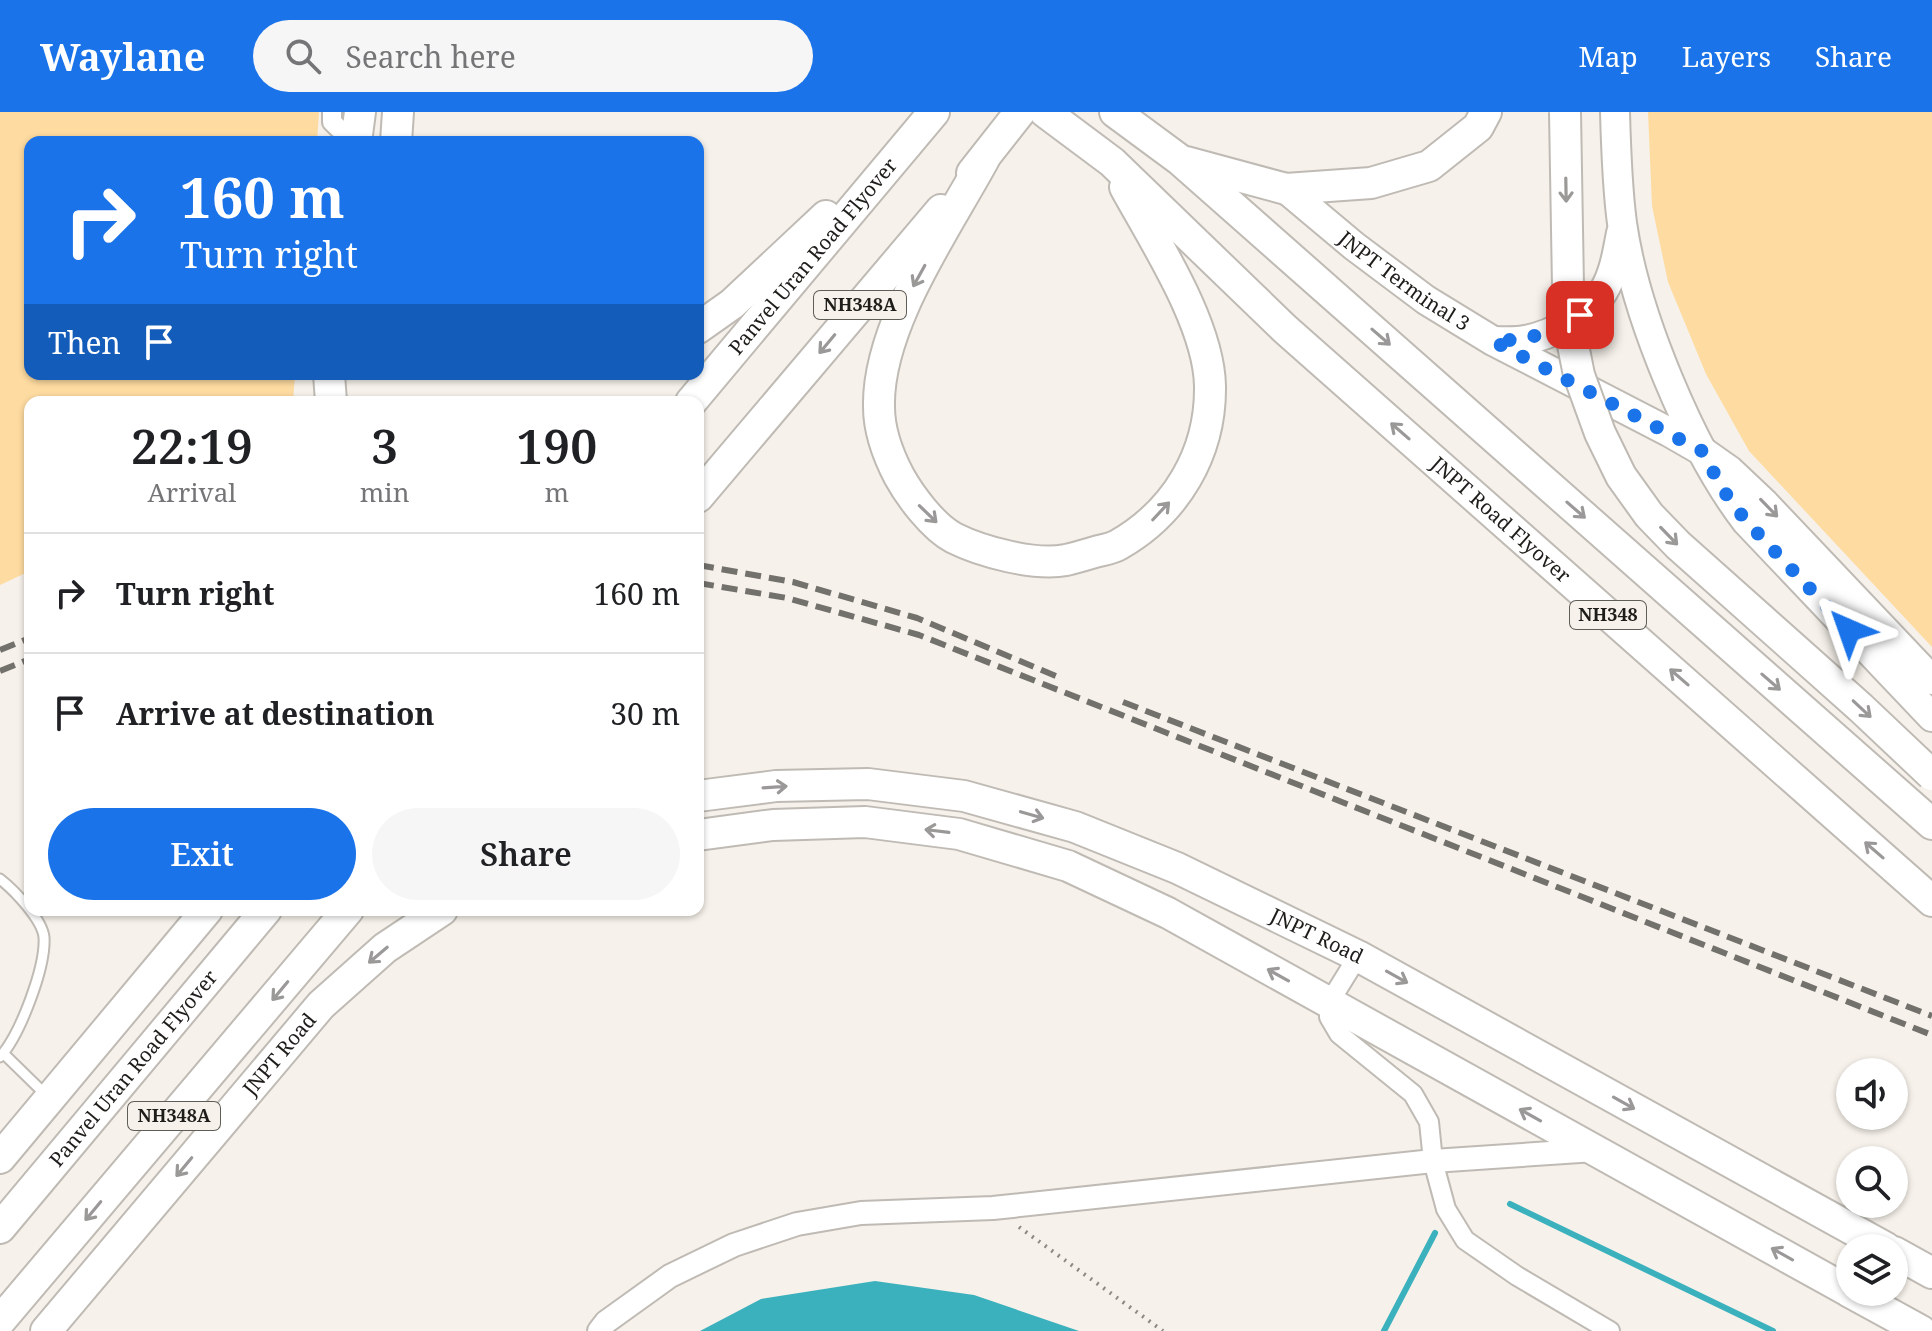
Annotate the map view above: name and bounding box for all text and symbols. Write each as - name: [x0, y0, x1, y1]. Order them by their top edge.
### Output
- search box: [253, 20, 813, 92]
- text: Waylane: [40, 30, 205, 82]
- icon: search: [281, 34, 325, 78]
- text: Search here: [345, 36, 516, 77]
- text: Map: [1579, 37, 1638, 75]
- text: Layers: [1682, 37, 1771, 75]
- text: Share: [1815, 37, 1892, 75]
- street label: Panvel Uran Road Flyover: [722, 152, 903, 360]
- text: 160 m: [180, 158, 345, 234]
- icon: right: [48, 168, 152, 272]
- one-way arrow: [1559, 176, 1574, 203]
- street label: JNPT Terminal 3: [1332, 224, 1475, 337]
- text: Turn right: [180, 230, 358, 279]
- one-way arrow: [911, 264, 926, 288]
- pin: [1546, 281, 1614, 349]
- road number: NH348A: [814, 291, 906, 319]
- icon: arrive: [1558, 293, 1602, 337]
- icon: arrive: [137, 320, 181, 364]
- text: Then: [48, 322, 121, 363]
- one-way arrow: [1371, 328, 1391, 346]
- one-way arrow: [818, 334, 836, 354]
- text: 22:19: [131, 413, 253, 478]
- text: 3: [371, 413, 398, 478]
- text: 190: [516, 413, 597, 478]
- one-way arrow: [1391, 422, 1411, 440]
- street label: JNPT Road Flyover: [1425, 450, 1577, 589]
- text: Arrival: [147, 474, 236, 510]
- text: min: [360, 474, 409, 510]
- text: m: [544, 474, 569, 510]
- one-way arrow: [1759, 498, 1778, 517]
- one-way arrow: [1566, 500, 1586, 518]
- one-way arrow: [1152, 501, 1171, 521]
- one-way arrow: [918, 505, 938, 524]
- one-way arrow: [1659, 526, 1678, 546]
- icon: right: [48, 571, 92, 615]
- text: Turn right: [116, 573, 274, 614]
- text: 160 m: [594, 573, 680, 614]
- position arrow: [1807, 588, 1891, 672]
- road number: NH348: [1570, 601, 1646, 629]
- one-way arrow: [1669, 669, 1689, 687]
- one-way arrow: [1760, 673, 1780, 691]
- icon: arrive: [48, 691, 92, 735]
- text: Arrive at destination: [116, 693, 435, 734]
- text: 30 m: [610, 693, 680, 734]
- one-way arrow: [1852, 700, 1872, 718]
- one-way arrow: [761, 779, 788, 794]
- button: Exit: [48, 808, 356, 900]
- button: Share: [372, 808, 680, 900]
- one-way arrow: [1019, 809, 1044, 823]
- one-way arrow: [925, 823, 951, 838]
- one-way arrow: [1864, 841, 1884, 859]
- street label: JNPT Road: [1265, 901, 1368, 970]
- one-way arrow: [369, 946, 389, 964]
- street label: Panvel Uran Road Flyover: [43, 964, 224, 1172]
- one-way arrow: [1267, 967, 1290, 983]
- one-way arrow: [1385, 969, 1408, 985]
- one-way arrow: [271, 980, 289, 1001]
- street label: JNPT Road: [236, 1007, 322, 1102]
- map controls: [1836, 1058, 1908, 1306]
- button: sound: [1836, 1058, 1908, 1130]
- one-way arrow: [1612, 1096, 1636, 1111]
- road number: NH348A: [128, 1102, 220, 1130]
- one-way arrow: [1519, 1106, 1542, 1122]
- button: search: [1836, 1146, 1908, 1218]
- one-way arrow: [175, 1156, 193, 1176]
- one-way arrow: [85, 1200, 103, 1220]
- button: layers: [1836, 1234, 1908, 1306]
- one-way arrow: [1771, 1246, 1794, 1262]

